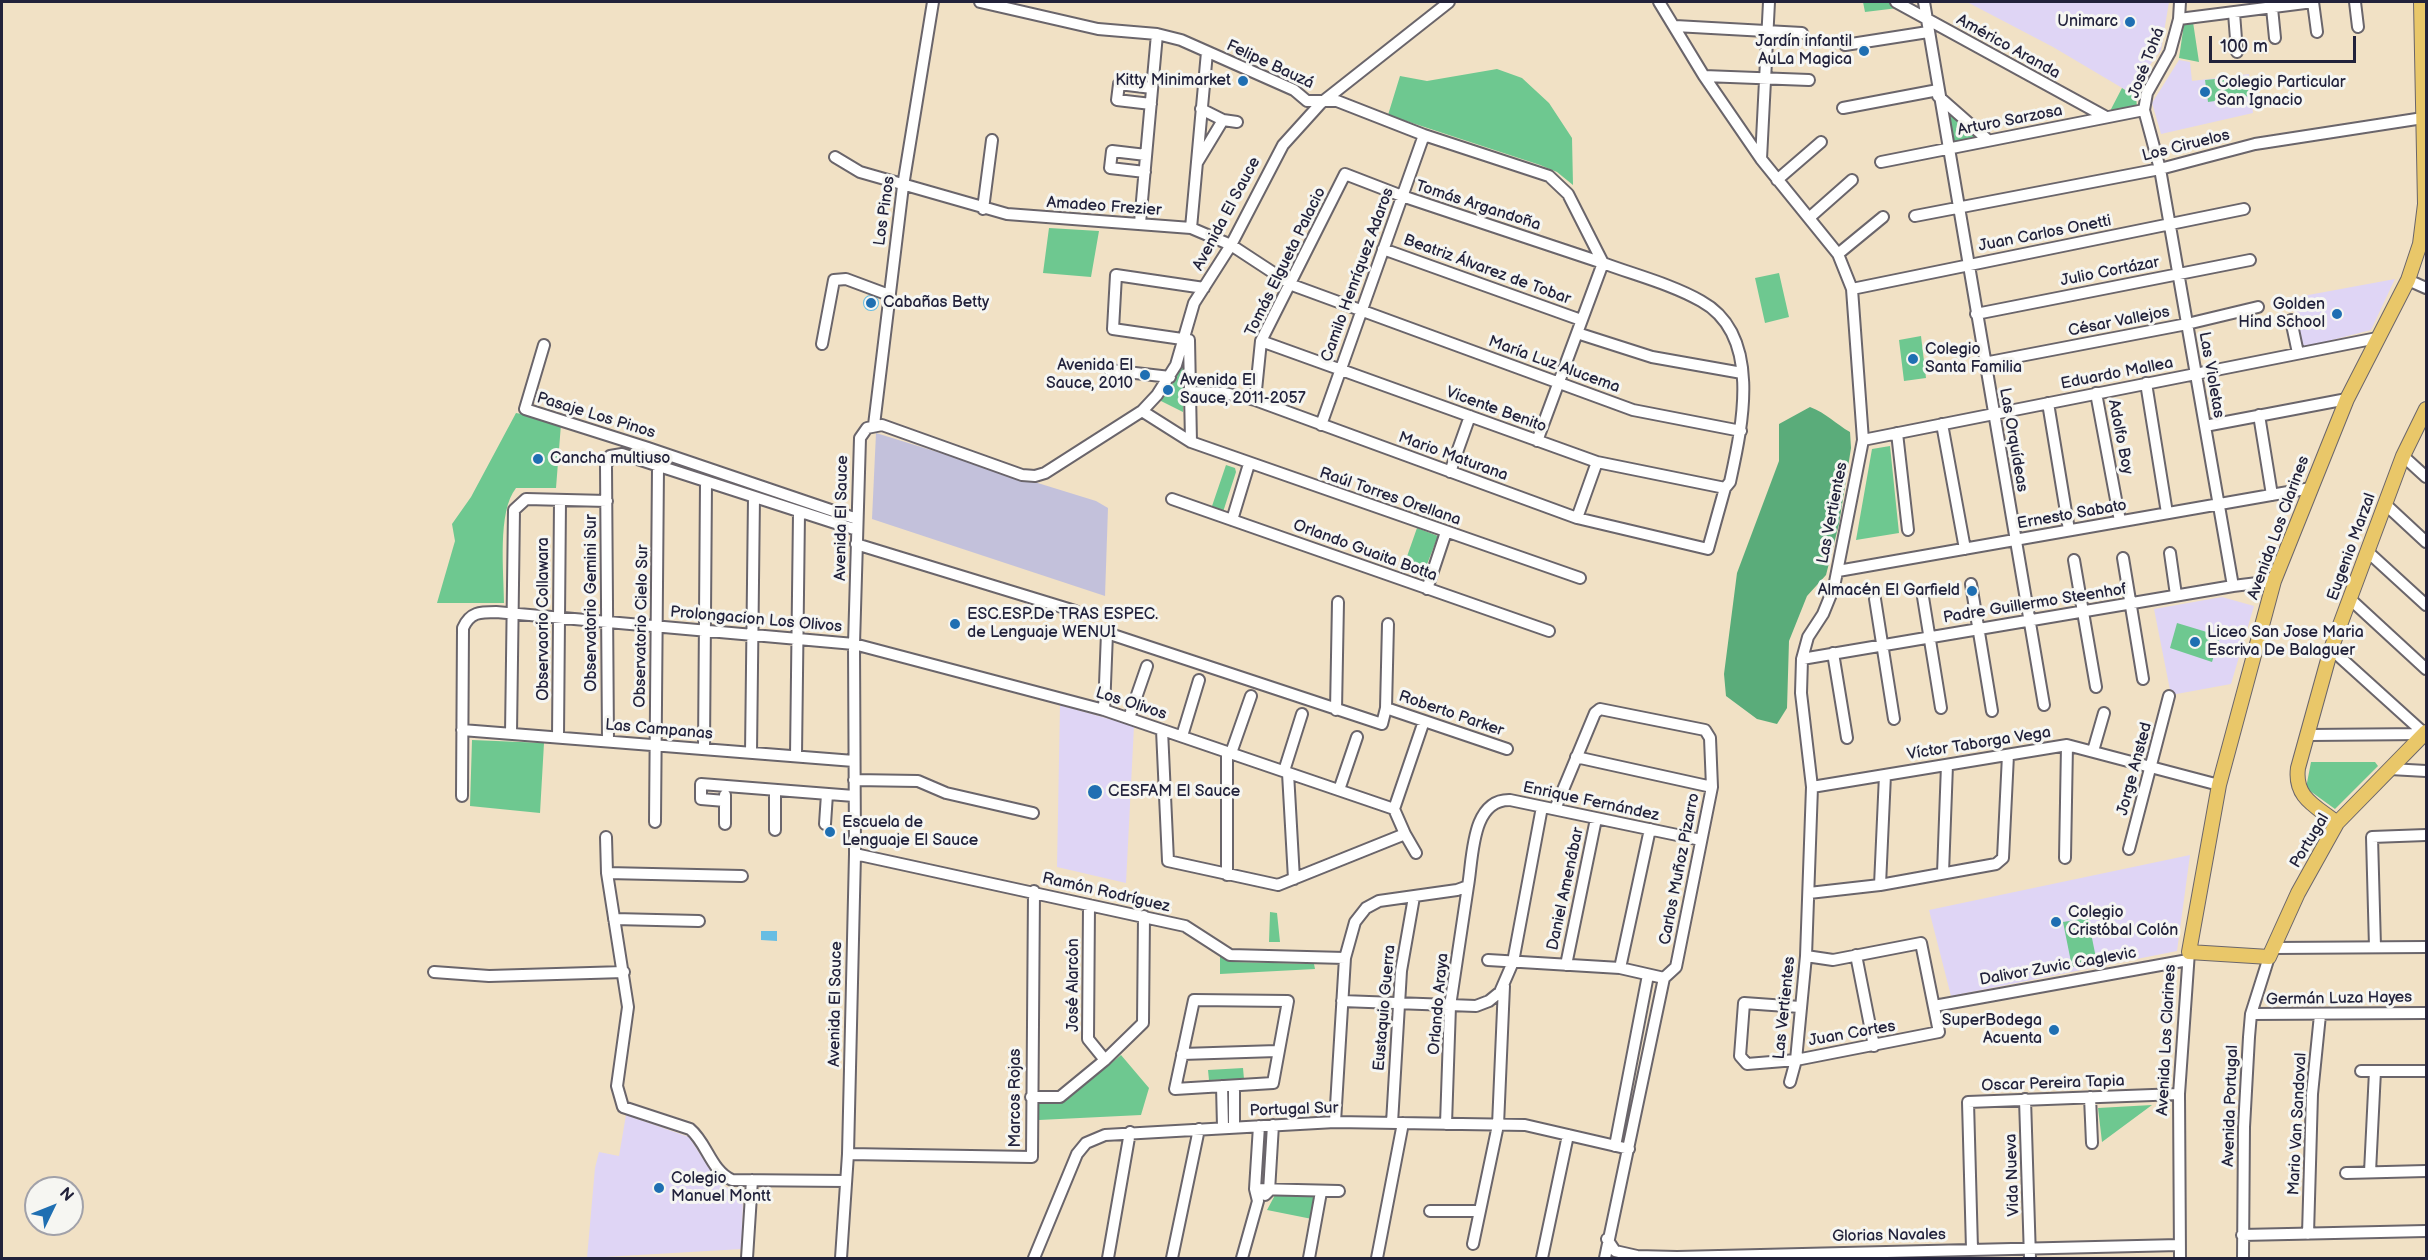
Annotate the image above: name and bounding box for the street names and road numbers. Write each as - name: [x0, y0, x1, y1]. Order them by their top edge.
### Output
- street label: Américo Aranda: [1953, 11, 2063, 83]
- street label: José Tohá: [2125, 25, 2169, 101]
- street label: Felipe Bauzá: [1223, 36, 1317, 94]
- street label: Arturo Sarzosa: [1956, 101, 2064, 141]
- street label: Los Ciruelos: [2140, 126, 2232, 166]
- street label: Avenida El Sauce: [1189, 154, 1265, 274]
- street label: Los Pinos: [871, 175, 899, 247]
- street label: Tomás Argandoña: [1413, 177, 1543, 235]
- street label: Tomás Elgueta Palacio: [1242, 184, 1330, 340]
- street label: Camilo Henríquez Adaros: [1318, 185, 1398, 365]
- street label: Amadeo Frezier: [1046, 193, 1162, 221]
- street label: Juan Carlos Onetti: [1977, 212, 2113, 256]
- street label: Beatriz Álvarez de Tobar: [1401, 231, 1573, 309]
- street label: Julio Cortázar: [2059, 253, 2161, 291]
- street label: César Vallejos: [2067, 303, 2171, 341]
- street label: Las Violetas: [2194, 330, 2228, 420]
- street label: María Luz Alucema: [1486, 332, 1622, 398]
- street label: Eduardo Mallea: [2059, 354, 2175, 394]
- street label: Vicente Benito: [1443, 383, 1549, 437]
- street label: Las Orquídeas: [1994, 386, 2032, 494]
- street label: Pasaje Los Pinos: [534, 389, 658, 443]
- street label: Adolfo Boy: [2103, 398, 2137, 476]
- street label: Mario Maturana: [1396, 428, 1510, 486]
- street label: Avenida Los Clarines: [2244, 454, 2314, 602]
- street label: Avenida El Sauce: [831, 455, 853, 581]
- street label: Las Vertientes: [1814, 461, 1852, 565]
- street label: Raúl Torres Orellana: [1317, 464, 1463, 530]
- street label: Eugenio Marzal: [2324, 491, 2380, 603]
- street label: Ernesto Sabato: [2016, 496, 2128, 534]
- street label: Observatorio Gemini Sur: [582, 514, 602, 692]
- street label: Orlando Guaita Botta: [1290, 516, 1440, 586]
- street label: Observaorio Collawara: [534, 537, 554, 701]
- street label: Observatorio Cielo Sur: [631, 544, 653, 708]
- street label: Padre Guillermo Steenhof: [1942, 580, 2128, 628]
- street label: Prolongacion Los Olivos: [669, 603, 843, 637]
- street label: Los Olivos: [1093, 684, 1169, 724]
- street label: Roberto Parker: [1396, 687, 1506, 741]
- street label: Las Campanas: [604, 716, 714, 744]
- street label: Jorge Ansted: [2113, 720, 2157, 818]
- street label: Víctor Taborga Vega: [1906, 723, 2052, 765]
- street label: Enrique Fernández: [1521, 778, 1661, 826]
- street label: Carlos Muñoz Pizarro: [1656, 791, 1704, 947]
- street label: Portugal: [2286, 810, 2334, 872]
- street label: Daniel Amenábar: [1544, 826, 1588, 952]
- street label: Ramón Rodríguez: [1040, 869, 1172, 917]
- street label: José Alarcón: [1064, 938, 1084, 1032]
- street label: Avenida El Sauce: [825, 941, 847, 1067]
- street label: Eustaquio Guerra: [1370, 944, 1400, 1072]
- street label: Dalivor Zuvic Caglevic: [1978, 944, 2138, 990]
- street label: Orlando Araya: [1425, 952, 1453, 1056]
- street label: Las Vertientes: [1770, 956, 1800, 1060]
- street label: Avenida Los Clarines: [2153, 964, 2181, 1116]
- street label: Germán Luza Hayes: [2266, 988, 2412, 1010]
- street label: Juan Cortes: [1807, 1017, 1897, 1051]
- street label: Avenida Portugal: [2219, 1045, 2243, 1167]
- street label: Marcos Rojas: [1006, 1048, 1026, 1148]
- street label: Mario Van Sandoval: [2285, 1052, 2311, 1196]
- street label: Oscar Pereira Tapia: [1981, 1072, 2125, 1096]
- street label: Portugal Sur: [1249, 1099, 1339, 1121]
- street label: Vida Nueva: [2002, 1133, 2024, 1217]
- street label: Glorias Navales: [1832, 1225, 1946, 1247]

